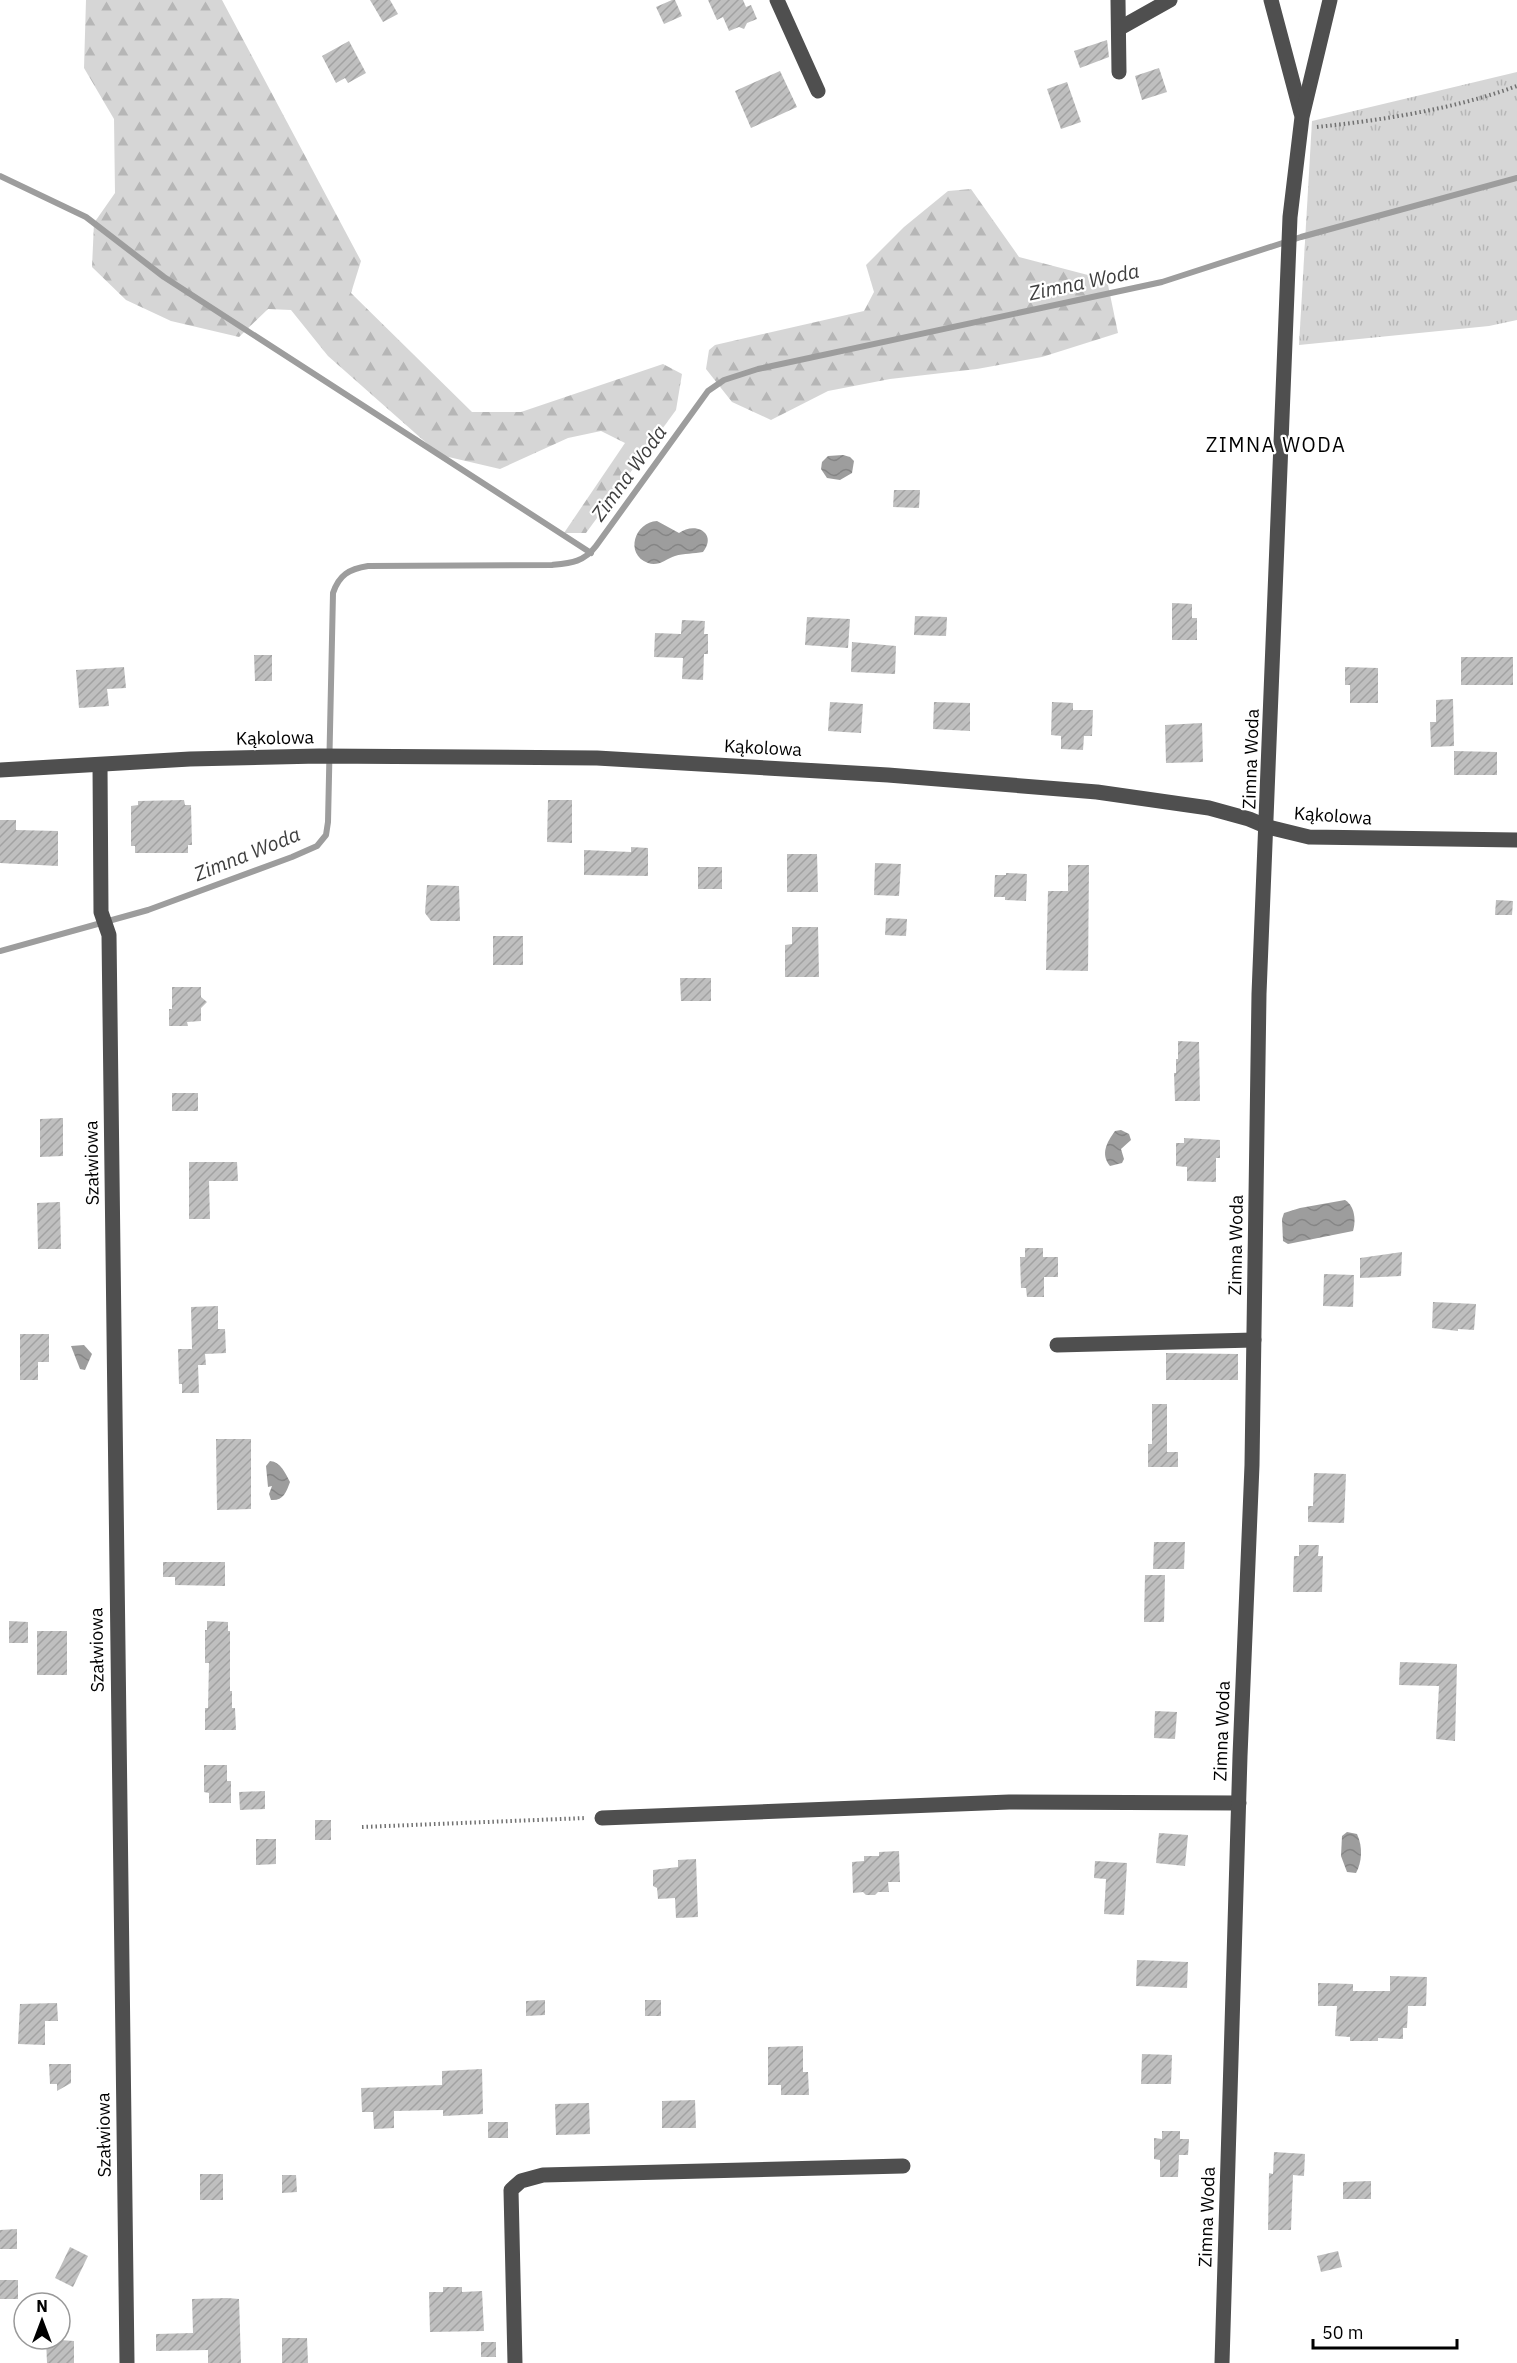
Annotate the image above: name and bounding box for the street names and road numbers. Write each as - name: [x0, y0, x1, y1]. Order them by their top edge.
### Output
- street label: Zimna Woda: [1237, 708, 1264, 810]
- street label: Kąkolowa: [236, 725, 315, 750]
- street label: Kąkolowa: [723, 734, 803, 761]
- street label: Kąkolowa: [1293, 801, 1373, 830]
- street label: Szałwiowa: [79, 1120, 104, 1206]
- street label: Zimna Woda: [1223, 1194, 1248, 1296]
- street label: Szałwiowa: [84, 1607, 109, 1693]
- street label: Zimna Woda: [1208, 1680, 1235, 1782]
- street label: Szałwiowa: [91, 2092, 116, 2178]
- street label: Zimna Woda: [1193, 2166, 1220, 2268]

